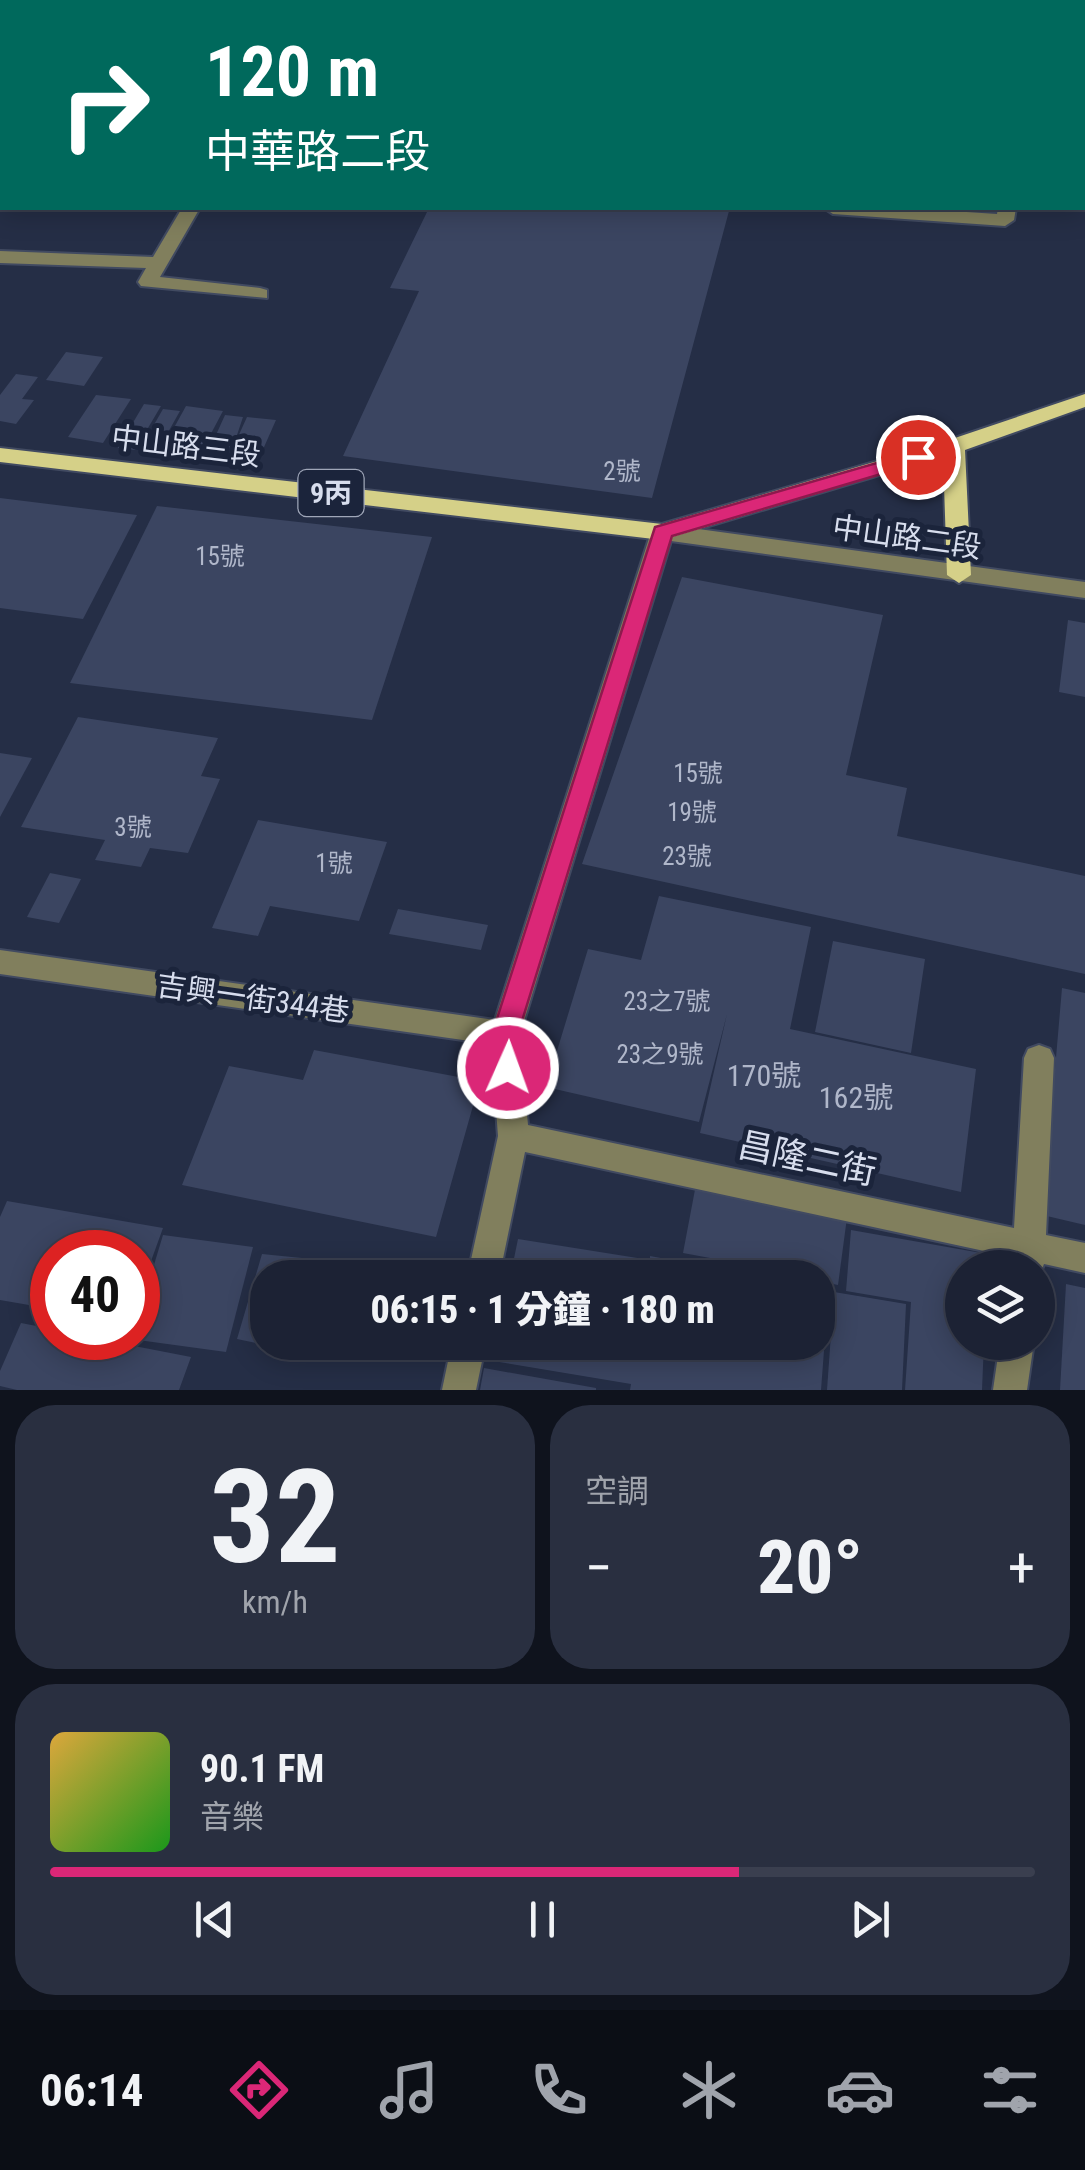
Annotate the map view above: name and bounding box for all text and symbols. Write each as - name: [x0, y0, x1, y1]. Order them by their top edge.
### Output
- text: 120 m: [205, 31, 379, 113]
- icon: right: [40, 40, 170, 170]
- text: 中華路二段: [205, 125, 430, 178]
- pin: [876, 415, 961, 500]
- street label: 中山路三段: [109, 419, 263, 473]
- icon: arrive: [891, 430, 946, 485]
- house number: 2號: [603, 457, 641, 486]
- road number: 9丙: [298, 470, 364, 516]
- street label: 中山路二段: [830, 509, 984, 565]
- house number: 15號: [195, 542, 245, 571]
- house number: 15號: [673, 759, 723, 788]
- house number: 19號: [667, 798, 717, 827]
- house number: 3號: [114, 813, 152, 842]
- house number: 23號: [662, 842, 712, 871]
- house number: 1號: [315, 849, 353, 878]
- street label: 吉興一街344巷: [154, 967, 352, 1029]
- house number: 23之7號: [623, 987, 711, 1016]
- position arrow: [456, 1016, 560, 1120]
- house number: 23之9號: [616, 1040, 704, 1069]
- house number: 170號: [727, 1058, 801, 1093]
- house number: 162號: [819, 1080, 893, 1115]
- street label: 昌隆二街: [734, 1124, 880, 1194]
- speed limit sign: 40: [30, 1230, 160, 1360]
- map controls: [945, 1250, 1055, 1360]
- button: layers: [945, 1250, 1055, 1360]
- text: 06:15 · 1 分鐘 · 180 m: [370, 1288, 715, 1332]
- text: 32: [209, 1441, 341, 1594]
- text: 空調: [585, 1472, 649, 1510]
- text: 20°: [757, 1523, 863, 1611]
- text: −: [585, 1536, 613, 1600]
- text: +: [1008, 1536, 1035, 1600]
- text: km/h: [242, 1583, 308, 1621]
- text: 90.1 FM: [200, 1747, 324, 1791]
- text: 音樂: [200, 1798, 264, 1836]
- icon: previous: [187, 1892, 242, 1947]
- icon: pause: [515, 1892, 570, 1947]
- icon: next: [843, 1892, 898, 1947]
- icon: directions: [224, 2055, 294, 2125]
- icon: music: [374, 2055, 444, 2125]
- icon: phone: [524, 2055, 594, 2125]
- icon: climate: [674, 2055, 744, 2125]
- icon: car: [825, 2055, 895, 2125]
- icon: filters: [975, 2055, 1045, 2125]
- text: 06:14: [40, 2064, 143, 2117]

